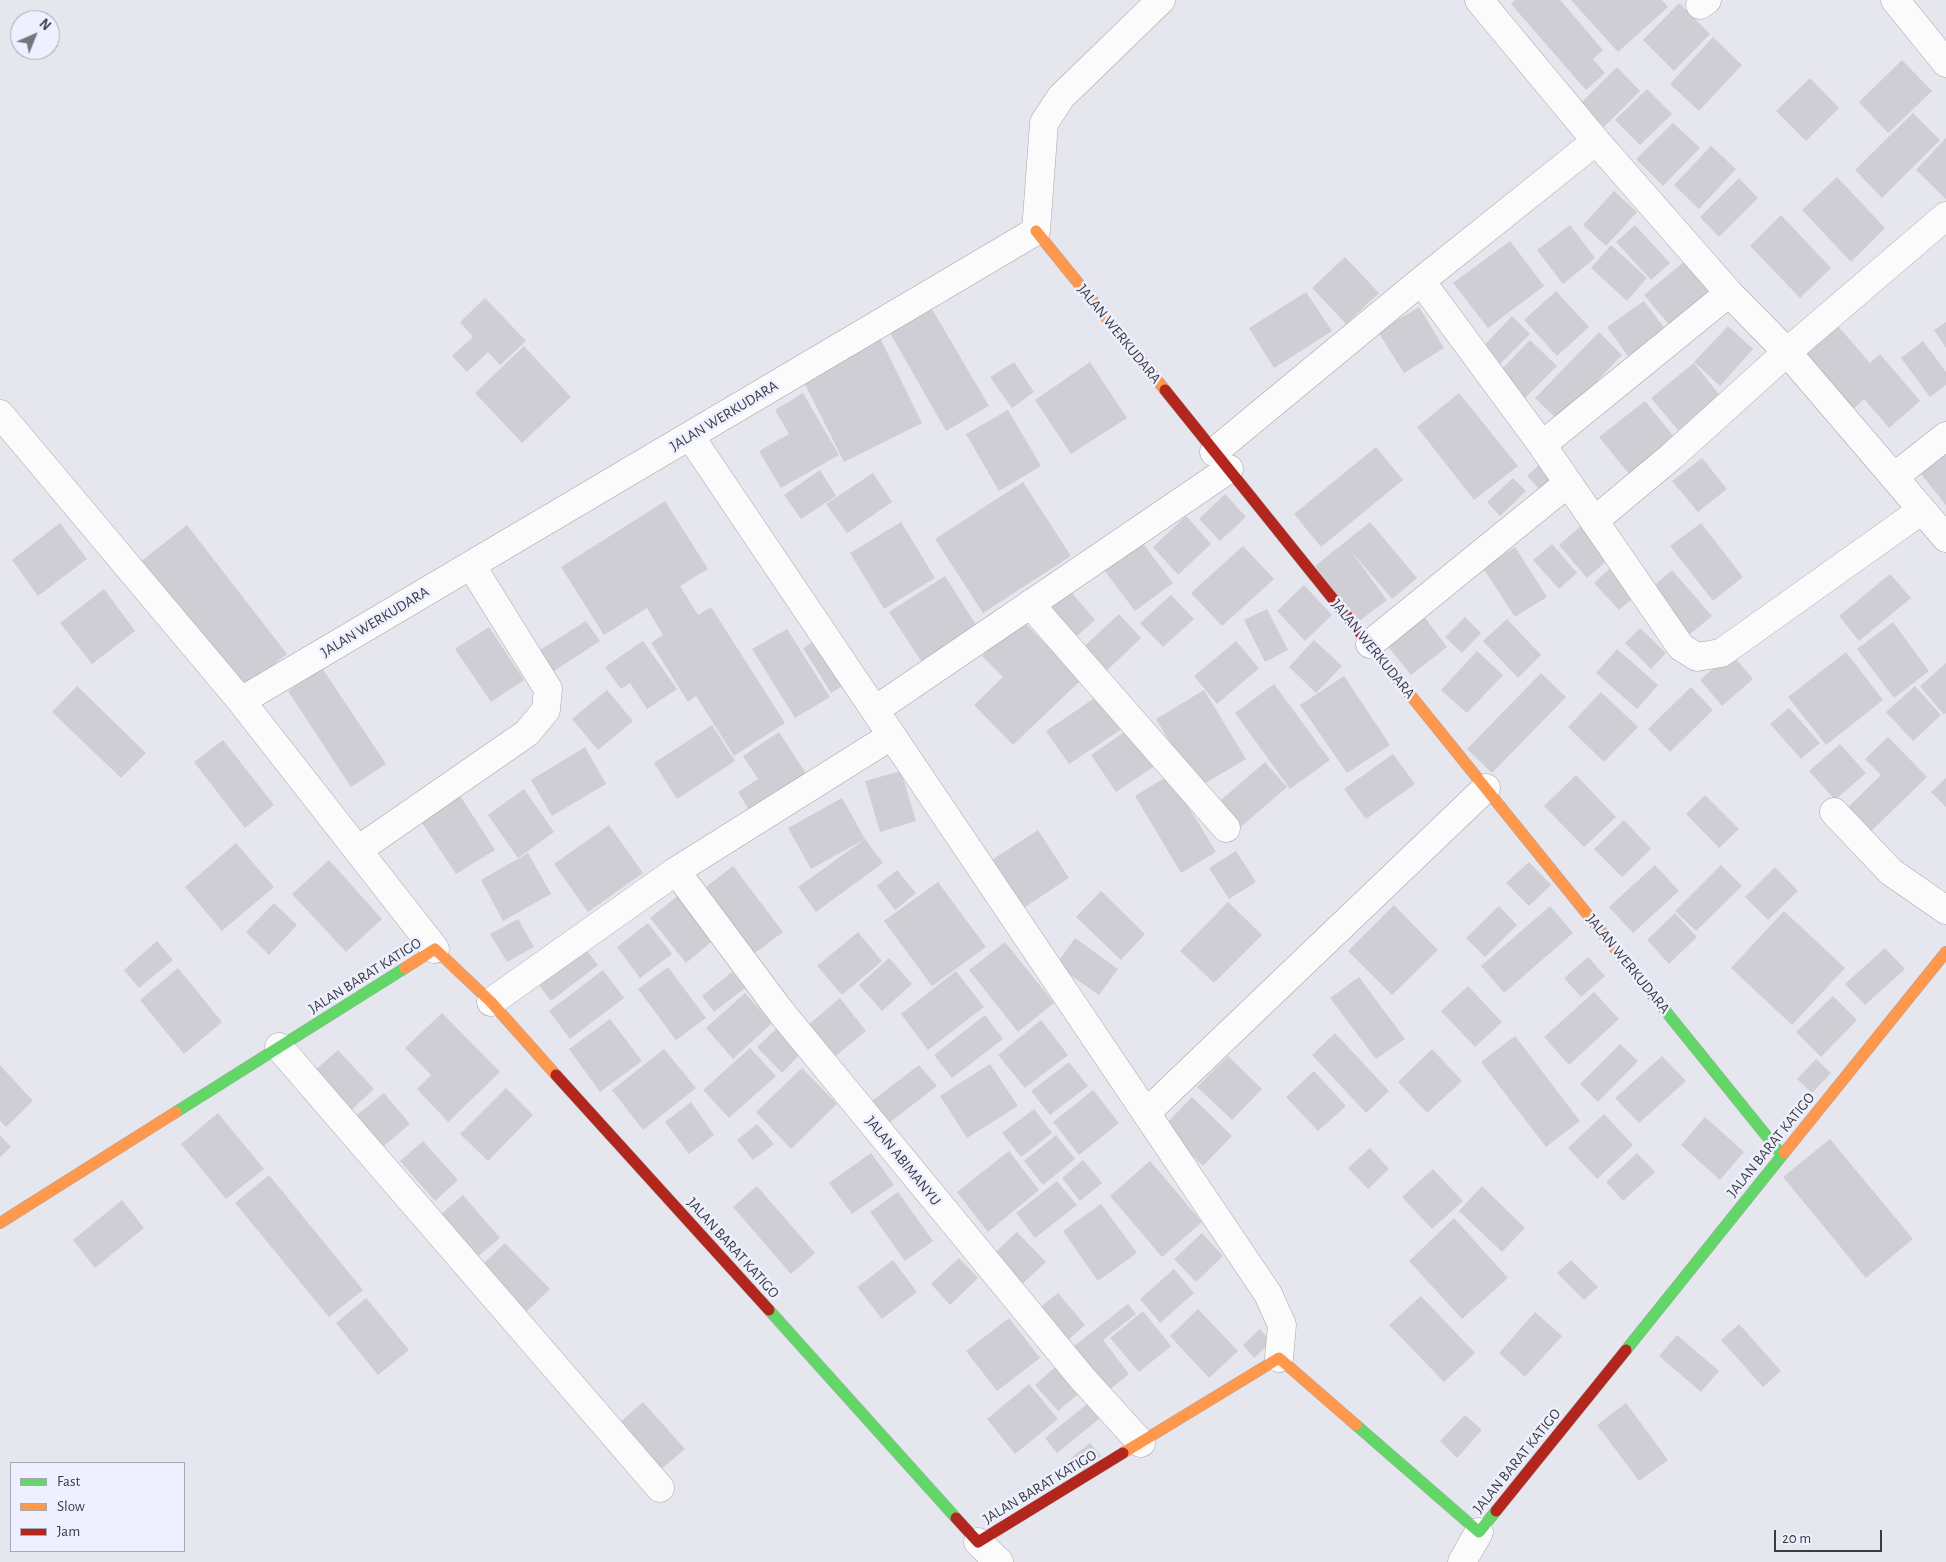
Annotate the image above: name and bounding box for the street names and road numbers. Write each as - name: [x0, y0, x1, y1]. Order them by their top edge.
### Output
- street label: JALAN WERKUDARA: [1073, 281, 1165, 387]
- street label: JALAN WERKUDARA: [667, 377, 781, 455]
- street label: JALAN WERKUDARA: [318, 583, 432, 661]
- street label: JALAN WERKUDARA: [1327, 596, 1419, 702]
- street label: JALAN WERKUDARA: [1582, 911, 1674, 1017]
- street label: JALAN BARAT KATIGO: [305, 934, 425, 1018]
- street label: JALAN BARAT KATIGO: [1723, 1089, 1819, 1201]
- street label: JALAN ABIMANYU: [861, 1113, 945, 1209]
- street label: JALAN BARAT KATIGO: [683, 1194, 783, 1302]
- street label: JALAN BARAT KATIGO: [1469, 1405, 1565, 1517]
- street label: JALAN BARAT KATIGO: [980, 1446, 1100, 1528]

